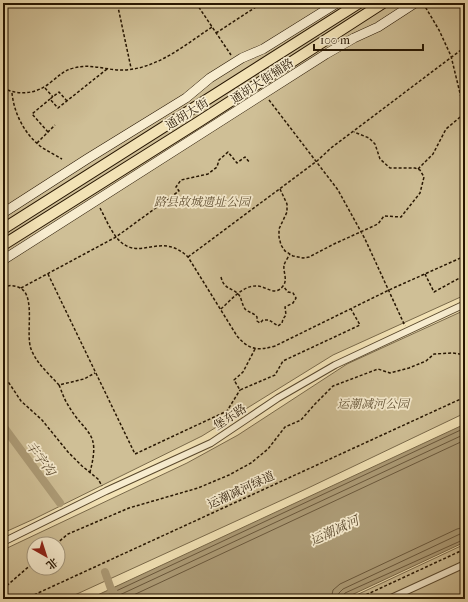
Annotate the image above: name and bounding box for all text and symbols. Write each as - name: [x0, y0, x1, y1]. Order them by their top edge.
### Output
- scale bar: [314, 26, 423, 52]
- text: 100 m: [320, 33, 350, 47]
- street label: 通胡大街辅路: [228, 56, 296, 106]
- street label: 通胡大街: [163, 95, 212, 133]
- park label: 路县故城遗址公园: [154, 195, 252, 209]
- park label: 运潮减河公园: [337, 397, 411, 411]
- street label: 堡东路: [211, 401, 249, 433]
- water label: 丰字沟: [23, 438, 60, 480]
- street label: 运潮减河绿道: [205, 468, 277, 512]
- water label: 运潮减河: [307, 512, 363, 548]
- north arrow: [26, 536, 66, 576]
- text: 北: [44, 555, 60, 572]

